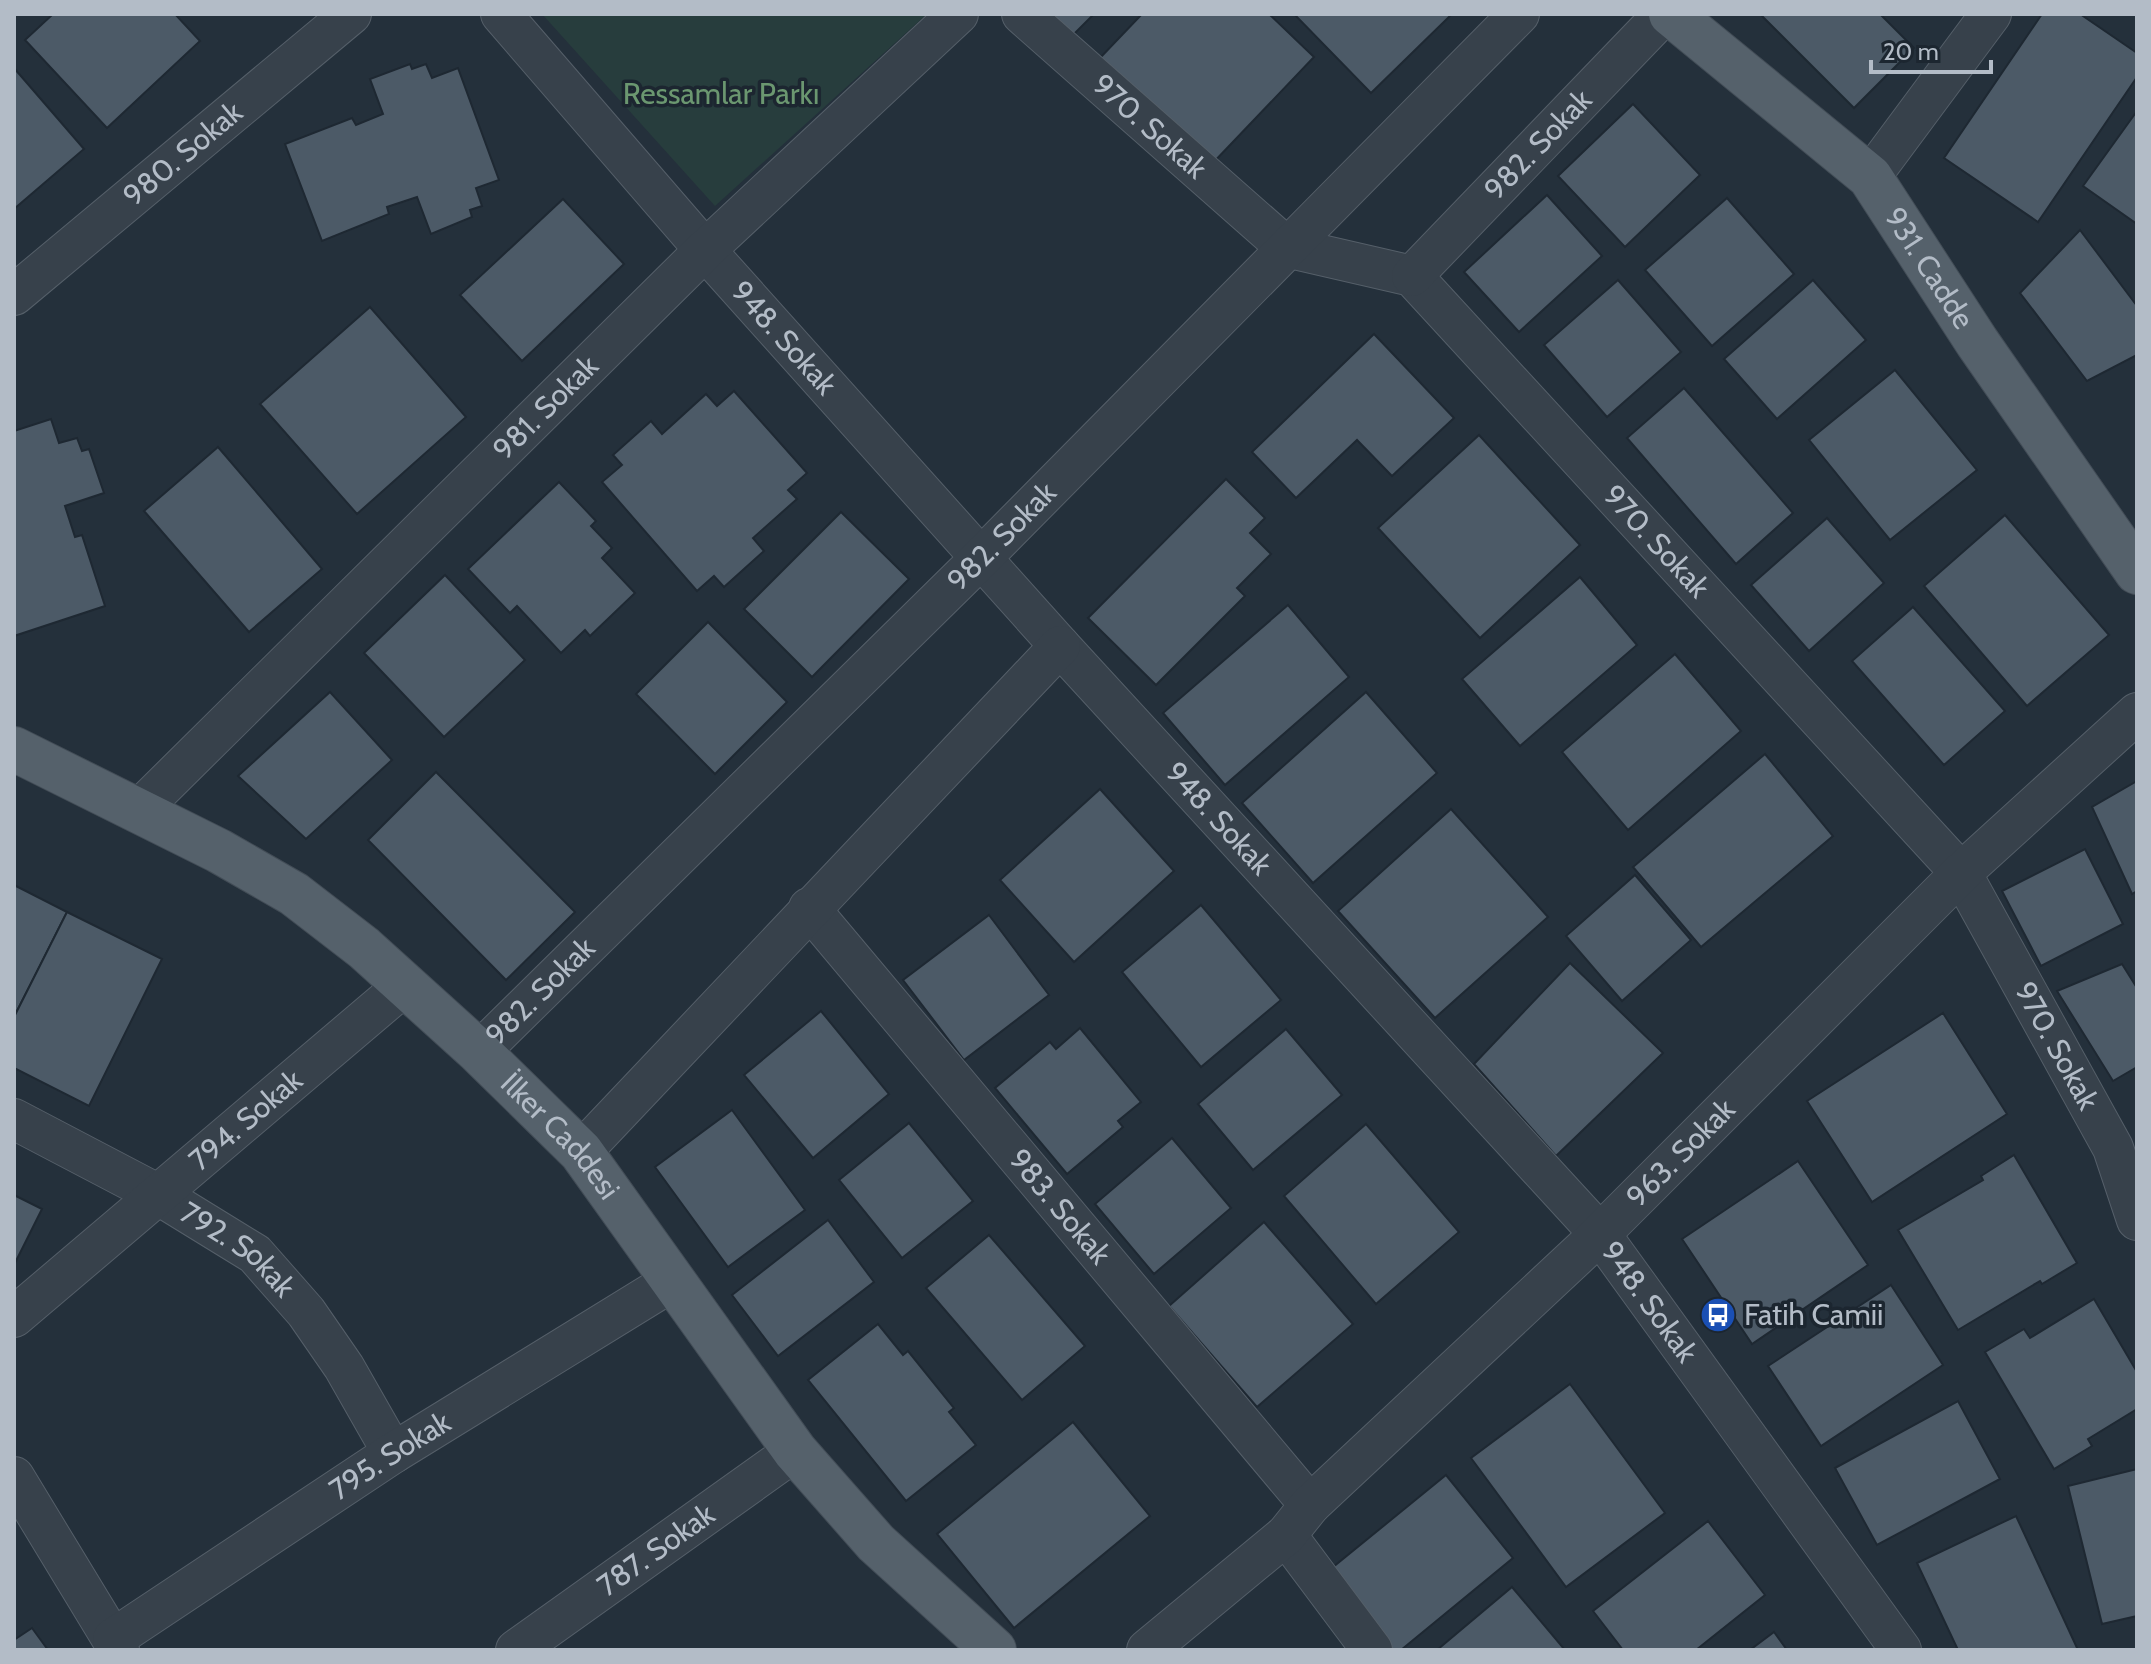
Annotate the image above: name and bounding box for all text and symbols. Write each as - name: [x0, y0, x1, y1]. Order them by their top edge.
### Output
- scale bar: [1871, 24, 1991, 74]
- text: 20 m: [1883, 37, 1939, 66]
- street label: 970. Sokak: [1085, 66, 1215, 187]
- park label: Ressamlar Parkı: [623, 75, 819, 112]
- street label: 982. Sokak: [1476, 81, 1600, 207]
- street label: 980. Sokak: [116, 93, 250, 214]
- street label: 931. Cadde: [1877, 200, 1983, 336]
- street label: 948. Sokak: [723, 273, 845, 403]
- street label: 981. Sokak: [485, 347, 606, 467]
- street label: 982. Sokak: [939, 474, 1064, 599]
- street label: 970. Sokak: [1595, 477, 1718, 606]
- street label: 948. Sokak: [1158, 754, 1280, 883]
- street label: 982. Sokak: [477, 929, 603, 1053]
- street label: 970. Sokak: [2007, 975, 2107, 1117]
- street label: 794. Sokak: [181, 1061, 310, 1178]
- street label: İlker Caddesi: [493, 1065, 628, 1206]
- street label: 963. Sokak: [1618, 1090, 1743, 1215]
- street label: 983. Sokak: [1001, 1141, 1120, 1272]
- street label: 792. Sokak: [174, 1194, 304, 1305]
- street label: 948. Sokak: [1593, 1234, 1706, 1370]
- bus stop icon: Fatih Camii: [1699, 1296, 1737, 1334]
- place label: Fatih Camii: [1744, 1296, 1883, 1333]
- street label: 795. Sokak: [322, 1403, 458, 1508]
- street label: 787. Sokak: [590, 1495, 722, 1604]

